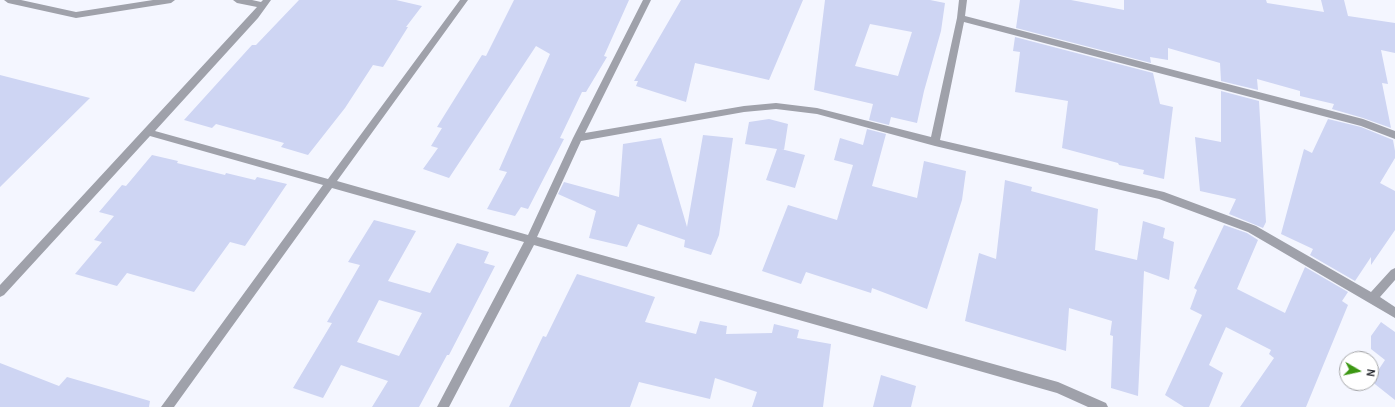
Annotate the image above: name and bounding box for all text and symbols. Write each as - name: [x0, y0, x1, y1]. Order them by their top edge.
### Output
- north arrow: [1339, 351, 1379, 391]
- text: N: [1363, 368, 1377, 378]

